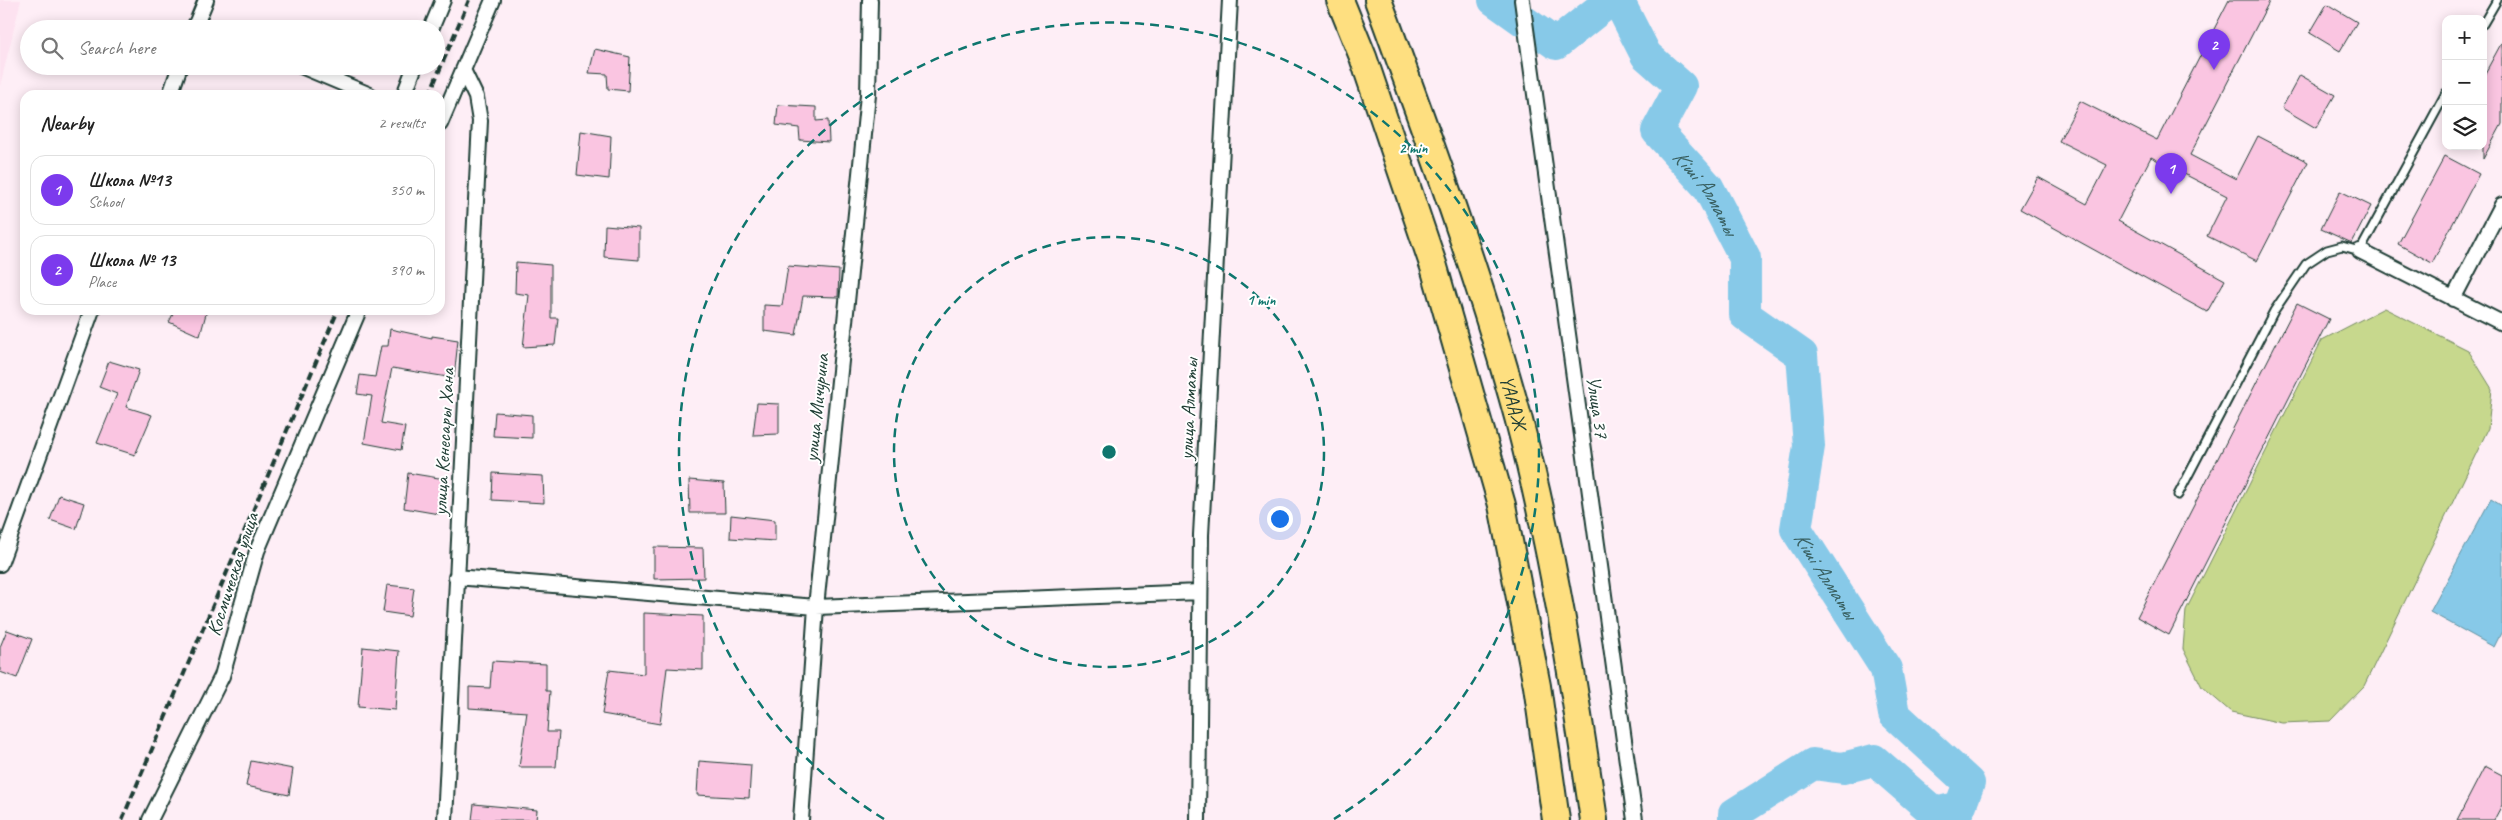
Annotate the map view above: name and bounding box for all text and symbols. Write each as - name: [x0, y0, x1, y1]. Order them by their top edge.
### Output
- map controls: [2442, 15, 2487, 150]
- button: +: [2442, 15, 2487, 60]
- search box: [20, 20, 445, 75]
- pin: 2: [2198, 29, 2230, 70]
- icon: search: [38, 34, 66, 62]
- text: Search here: [78, 36, 155, 60]
- button: −: [2442, 60, 2487, 105]
- button: layers: [2442, 105, 2487, 150]
- text: Nearby: [40, 110, 93, 136]
- text: 2 results: [378, 113, 425, 133]
- text: 2 min: [1399, 139, 1428, 158]
- water label: Кіші Алматы: [1667, 144, 1745, 243]
- pin: 1: [2155, 153, 2187, 194]
- text: Школа №13: [88, 168, 171, 192]
- text: 1: [53, 180, 61, 200]
- text: 350 m: [390, 180, 424, 200]
- text: School: [88, 192, 122, 212]
- text: Школа № 13: [88, 248, 175, 272]
- text: 2: [53, 260, 61, 280]
- text: 390 m: [390, 260, 424, 280]
- text: Place: [88, 272, 116, 292]
- text: 1 min: [1247, 291, 1276, 310]
- street label: улица Мичурина: [798, 351, 835, 464]
- street label: улица Алматы: [1173, 356, 1204, 461]
- street label: улица Кенесары Хана: [427, 366, 460, 517]
- street label: ҮАААЖ: [1494, 372, 1533, 435]
- street label: Улица 37: [1581, 374, 1614, 441]
- centre of rings: [1100, 443, 1118, 461]
- your location: [1267, 506, 1293, 532]
- street label: Космическая улица: [201, 508, 265, 639]
- water label: Кіші Алматы: [1788, 527, 1865, 627]

